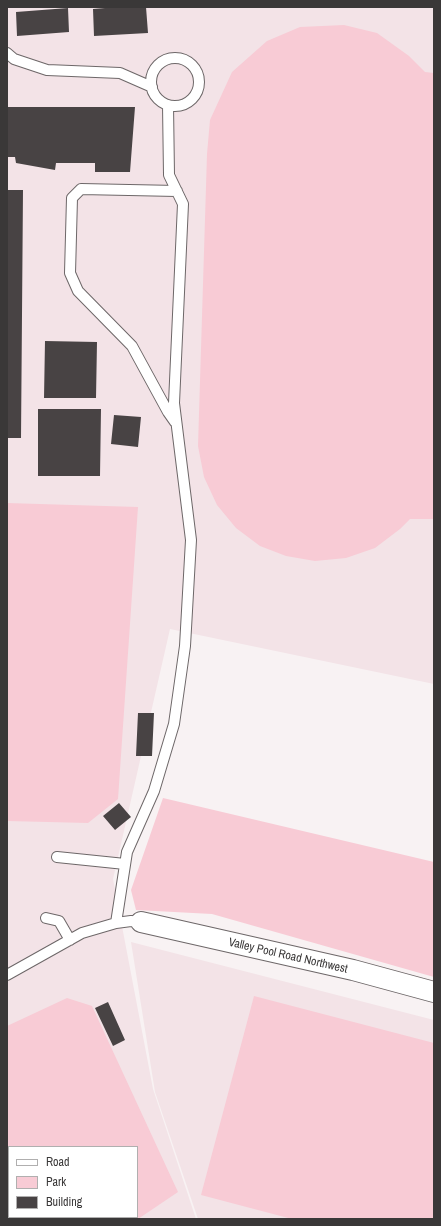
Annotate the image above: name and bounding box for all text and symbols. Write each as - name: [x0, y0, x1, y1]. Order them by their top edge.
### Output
- street label: Valley Pool Road Northwest: [227, 935, 349, 977]
- legend: [8, 1146, 138, 1218]
- text: Road: [46, 1154, 70, 1170]
- text: Park: [46, 1174, 66, 1190]
- text: Building: [46, 1194, 82, 1210]

